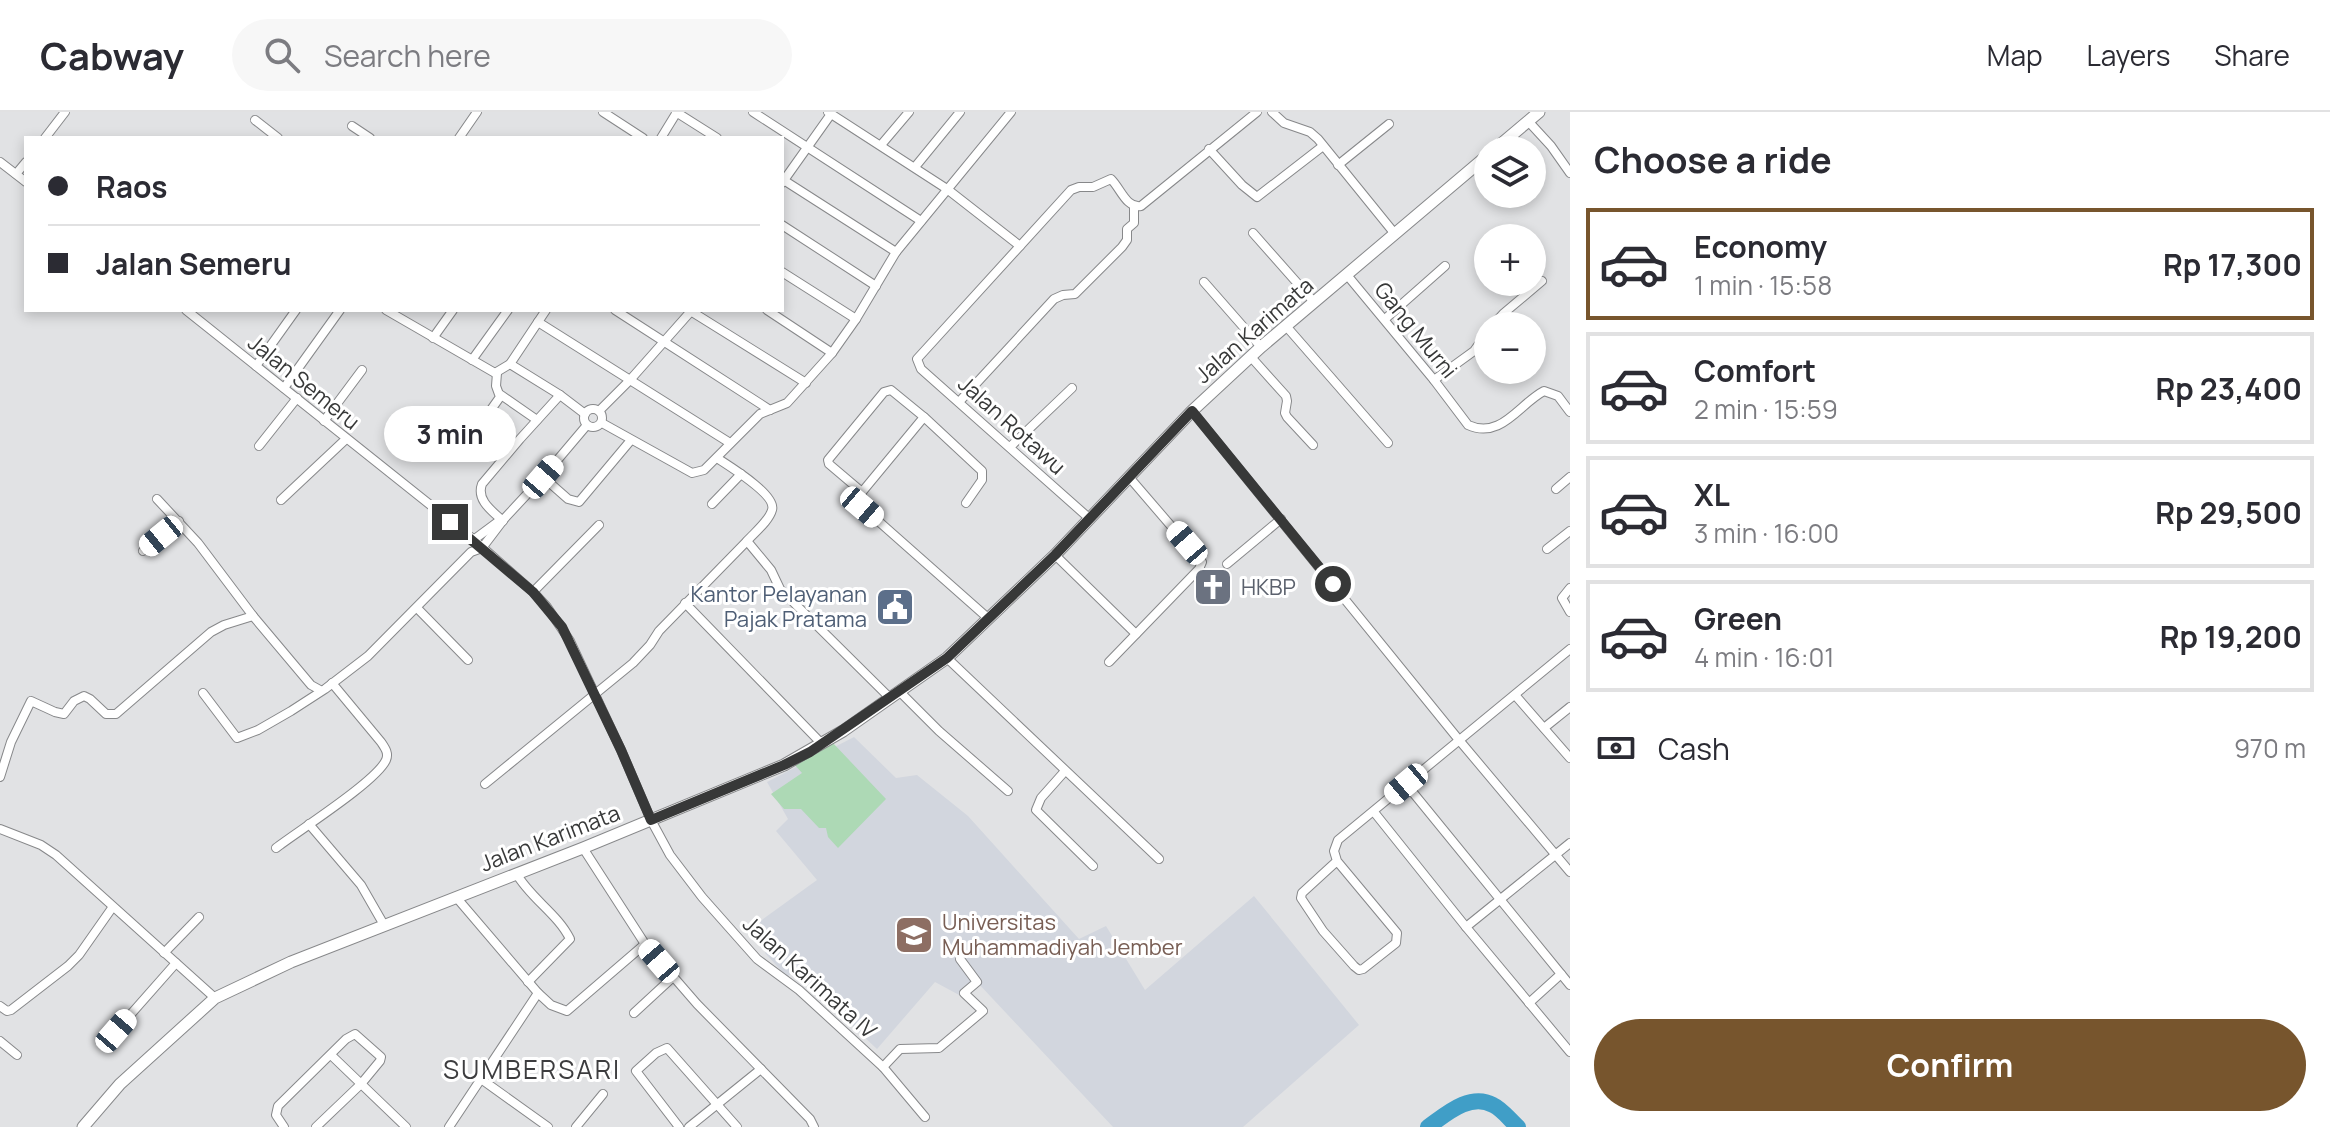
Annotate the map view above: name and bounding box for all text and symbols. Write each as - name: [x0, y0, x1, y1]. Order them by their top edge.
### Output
- search box: [232, 19, 792, 91]
- text: Cabway: [40, 29, 184, 81]
- icon: search: [260, 33, 304, 77]
- text: Search here: [324, 35, 491, 76]
- text: Map: [1987, 36, 2043, 74]
- text: Layers: [2087, 36, 2170, 74]
- text: Share: [2214, 36, 2290, 74]
- text: Choose a ride: [1594, 135, 1832, 184]
- map controls: [1474, 136, 1546, 384]
- button: layers: [1474, 136, 1546, 208]
- text: Raos: [96, 166, 168, 207]
- button: +: [1474, 224, 1546, 296]
- text: Economy: [1694, 226, 1827, 267]
- icon: car: [1598, 228, 1670, 300]
- text: Jalan Semeru: [96, 243, 292, 284]
- text: Rp 17,300: [2163, 244, 2302, 285]
- text: 1 min · 15:58: [1694, 267, 1832, 303]
- street label: Jalan Karimata: [1188, 270, 1320, 390]
- street label: Gang Murni: [1368, 276, 1464, 384]
- button: −: [1474, 312, 1546, 384]
- street label: Jalan Semeru: [242, 328, 366, 436]
- text: Comfort: [1694, 350, 1816, 391]
- icon: car: [1598, 352, 1670, 424]
- text: Rp 23,400: [2156, 368, 2302, 409]
- street label: Jalan Rotawu: [952, 369, 1072, 481]
- text: 2 min · 15:59: [1694, 391, 1838, 427]
- callout: 3 min: [384, 406, 516, 462]
- text: 3 min: [416, 416, 484, 452]
- car: [518, 451, 568, 503]
- text: XL: [1694, 474, 1730, 515]
- icon: car: [1598, 476, 1670, 548]
- car: [836, 482, 888, 532]
- text: Rp 29,500: [2155, 492, 2302, 533]
- route end: [432, 504, 468, 540]
- car: [135, 512, 187, 560]
- text: 3 min · 16:00: [1694, 515, 1839, 551]
- car: [1162, 517, 1212, 569]
- church icon: HKBP: [1192, 566, 1234, 608]
- route start: [1315, 566, 1351, 602]
- place label: HKBP: [1241, 572, 1296, 602]
- place label: Kantor Pelayanan Pajak Pratama: [690, 579, 867, 634]
- public building icon: Kantor Pelayanan Pajak Pratama: [874, 586, 916, 628]
- text: Green: [1694, 598, 1782, 639]
- icon: car: [1598, 600, 1670, 672]
- text: Rp 19,200: [2160, 616, 2302, 657]
- text: 4 min · 16:01: [1694, 639, 1834, 675]
- icon: cash: [1594, 726, 1638, 770]
- text: Cash: [1658, 728, 1730, 769]
- text: 970 m: [2234, 730, 2306, 766]
- car: [1380, 759, 1432, 809]
- street label: Jalan Karimata: [476, 798, 624, 878]
- place label: Universitas Muhammadiyah Jember: [942, 907, 1183, 962]
- street label: Jalan Karimata IV: [737, 909, 884, 1046]
- school or university icon: Universitas Muhammadiyah Jember: [893, 914, 935, 956]
- car: [634, 935, 684, 987]
- car: [91, 1005, 141, 1057]
- button: Confirm: [1594, 1019, 2306, 1111]
- district label: SUMBERSARI: [443, 1051, 621, 1087]

